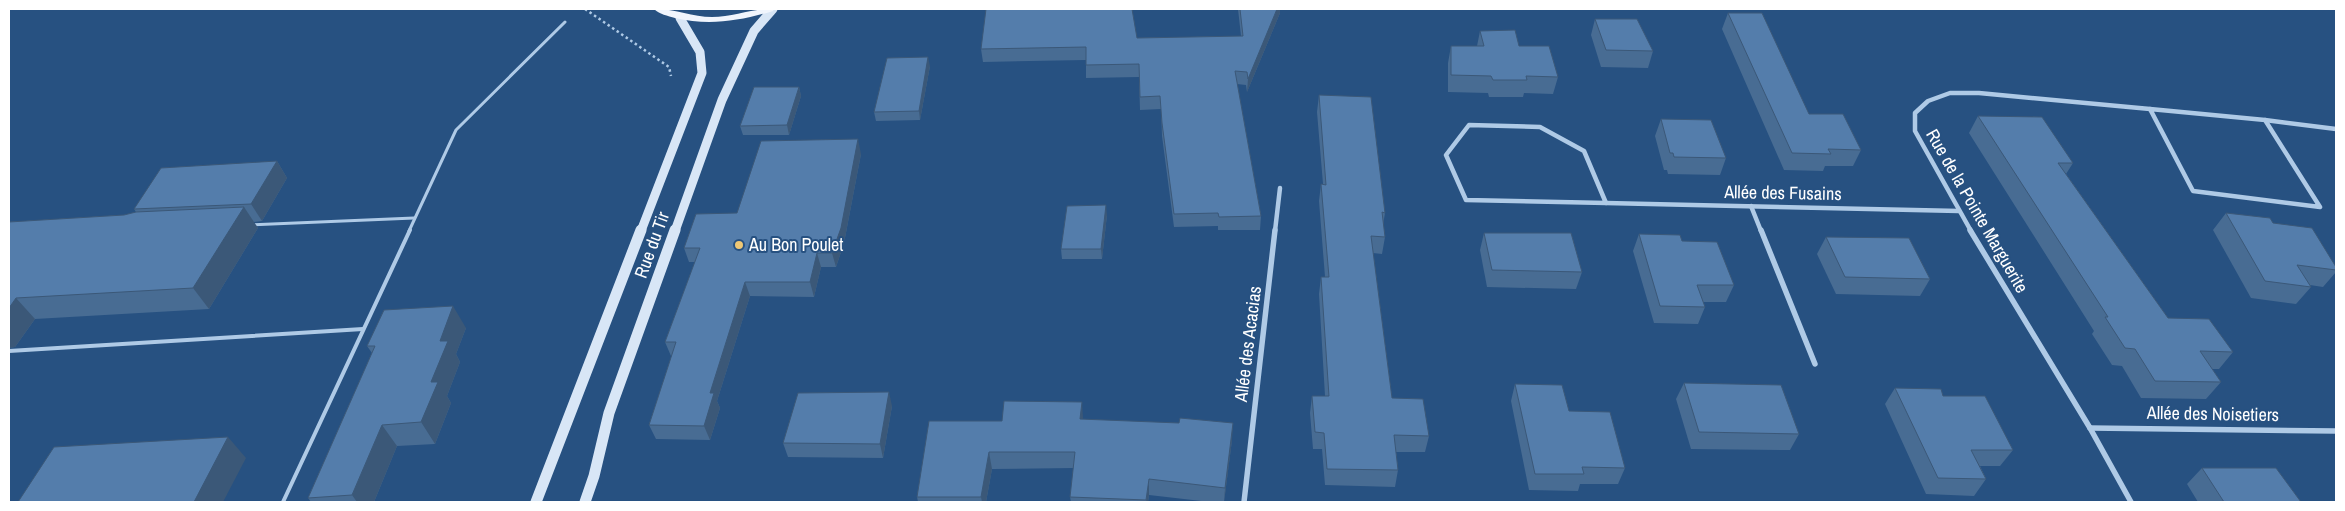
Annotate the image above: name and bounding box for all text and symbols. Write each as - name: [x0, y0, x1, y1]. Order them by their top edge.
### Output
- street label: Rue de la Pointe Marguerite: [1920, 124, 2035, 297]
- street label: Allée des Fusains: [1723, 179, 1842, 206]
- street label: Rue du Tir: [628, 208, 675, 282]
- place label: Au Bon Poulet: [748, 232, 843, 257]
- marker: Au Bon Poulet: [733, 239, 745, 251]
- street label: Allée des Acacias: [1228, 285, 1267, 404]
- street label: Allée des Noisetiers: [2146, 400, 2279, 427]

